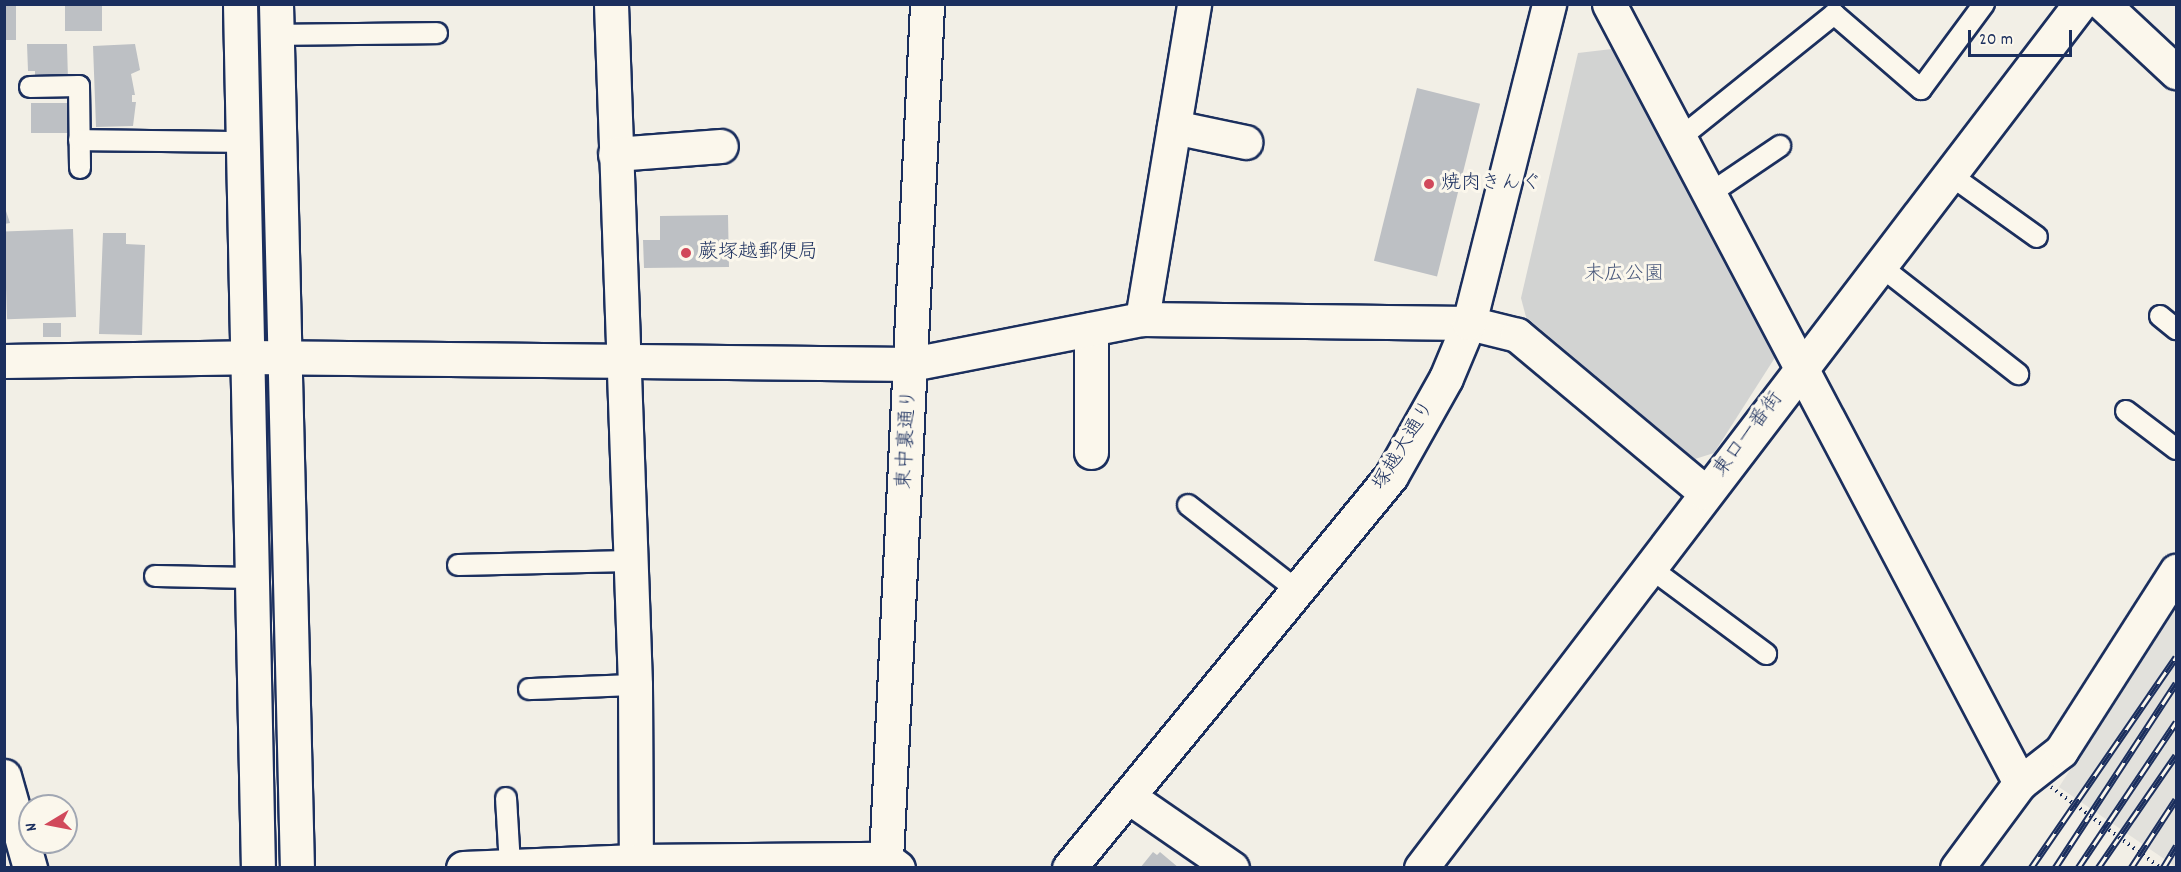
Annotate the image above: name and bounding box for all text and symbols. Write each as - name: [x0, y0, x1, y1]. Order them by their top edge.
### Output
- scale bar: [1971, 18, 2074, 56]
- text: 20 m: [1979, 28, 2013, 53]
- place label: 焼肉きんぐ: [1441, 172, 1541, 196]
- marker: 焼肉きんぐ: [1422, 177, 1436, 191]
- place label: 蕨塚越郵便局: [698, 241, 818, 265]
- marker: 蕨塚越郵便局: [679, 246, 693, 260]
- park label: 末広公園: [1584, 263, 1664, 287]
- street label: 東中裏通り: [893, 388, 923, 490]
- street label: 東口一番街: [1709, 388, 1789, 482]
- street label: 塚越大通り: [1369, 397, 1441, 495]
- north arrow: [18, 794, 78, 854]
- text: N: [20, 821, 44, 833]

